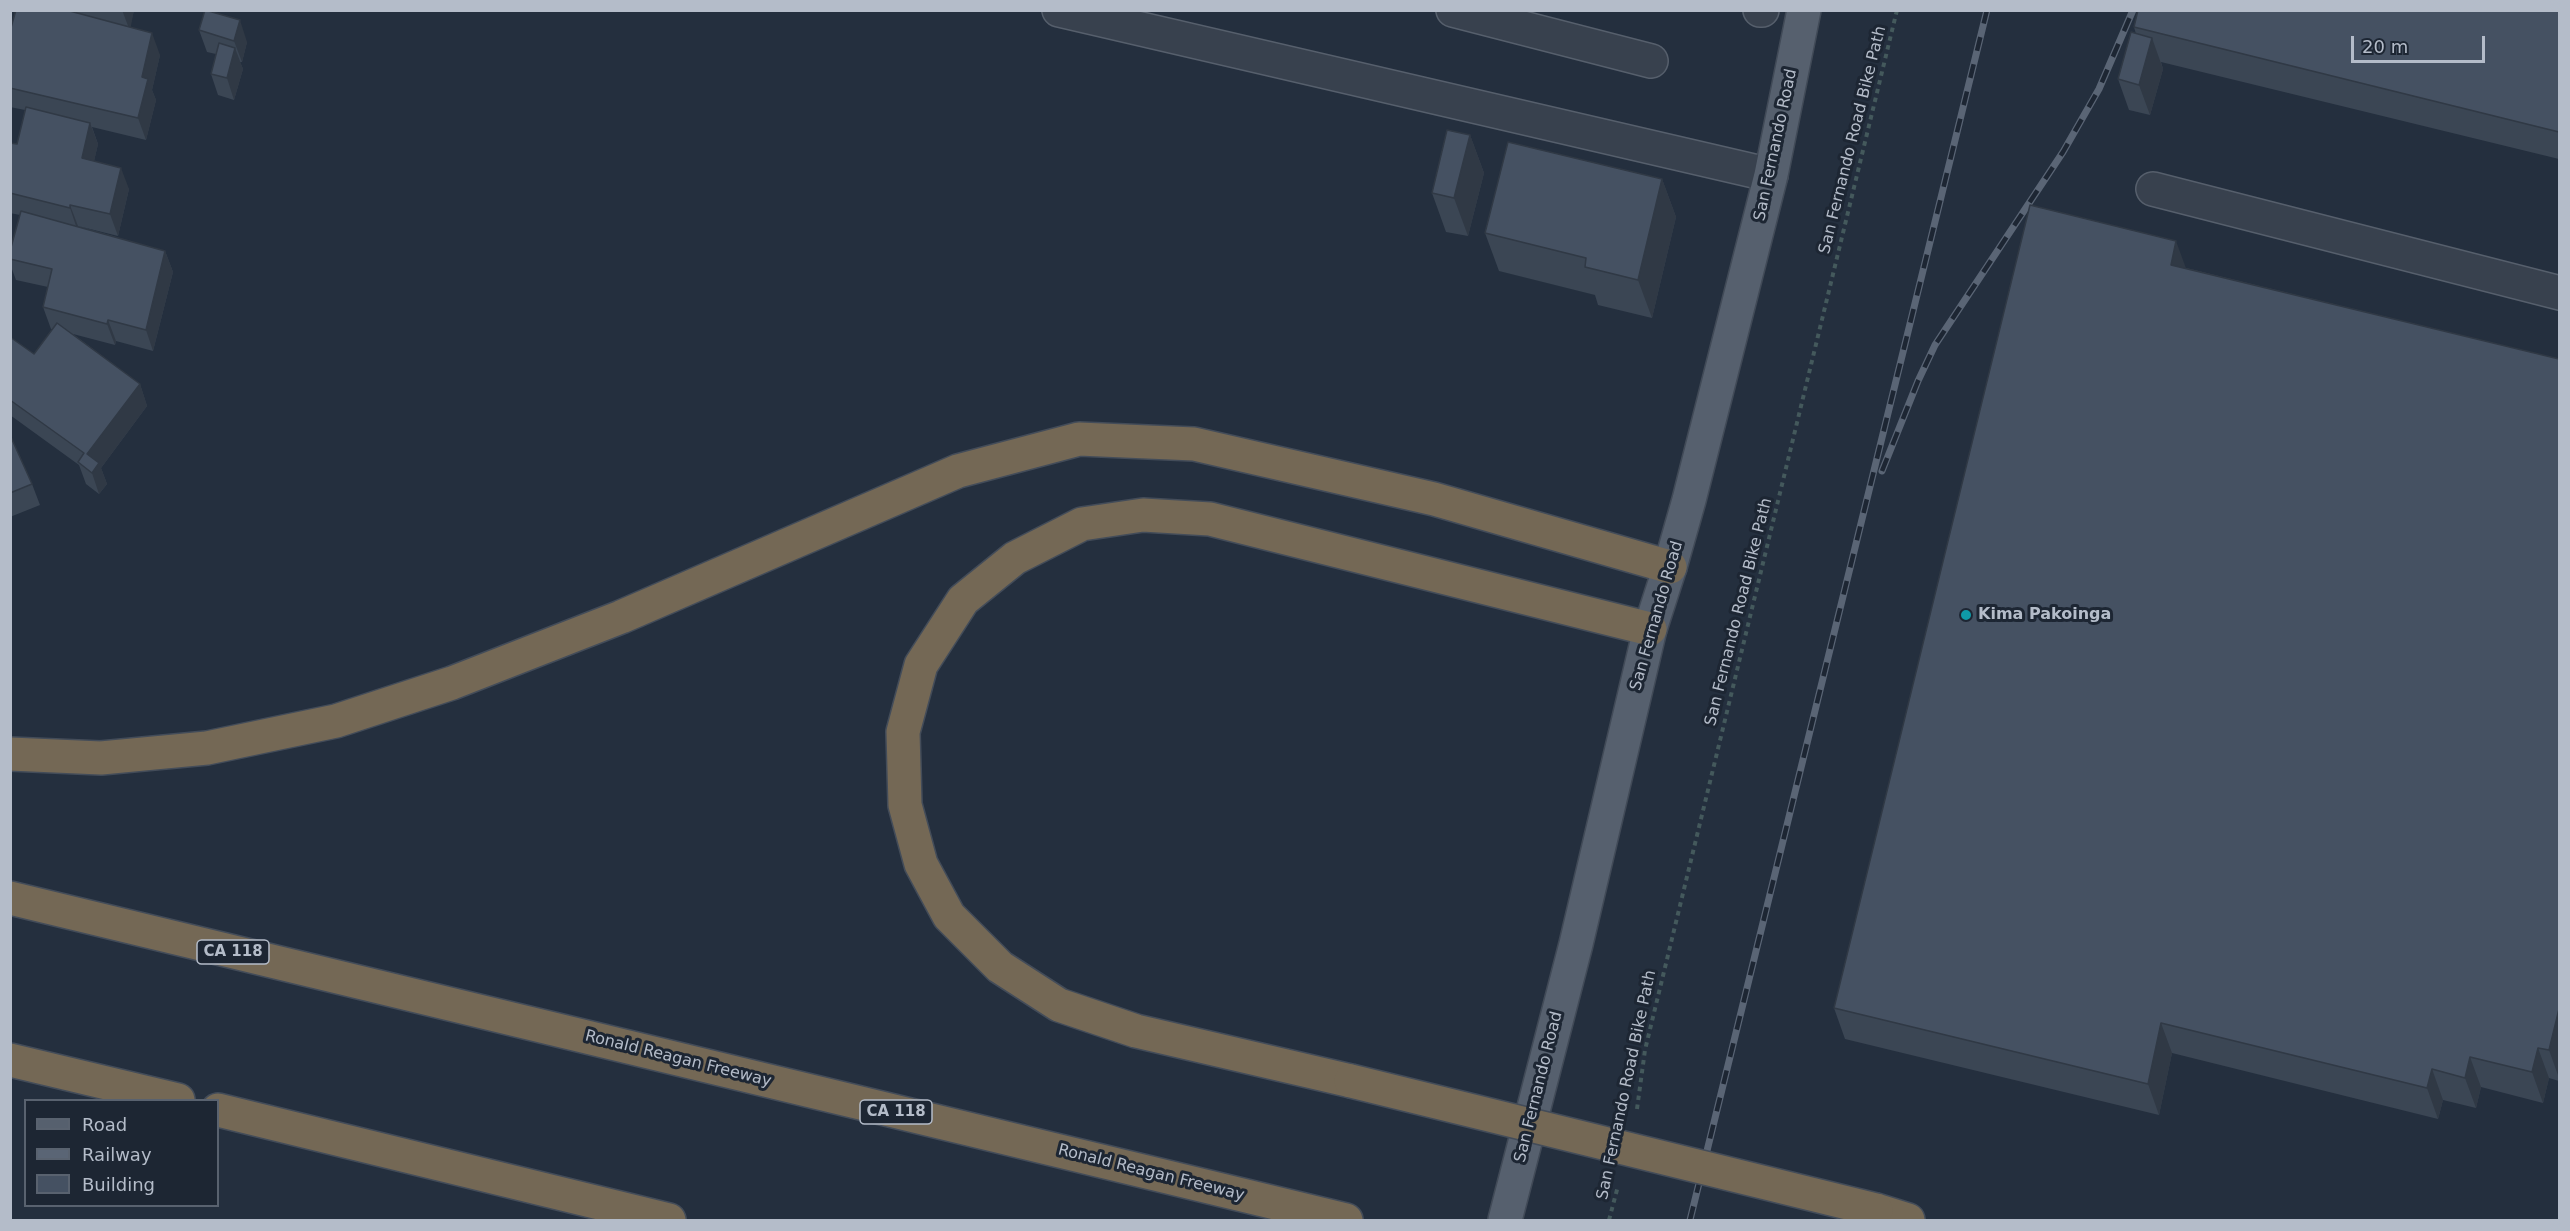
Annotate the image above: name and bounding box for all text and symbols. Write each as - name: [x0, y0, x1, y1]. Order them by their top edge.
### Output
- street label: San Fernando Road Bike Path: [1815, 24, 1891, 256]
- scale bar: [2354, 24, 2488, 62]
- text: 20 m: [2362, 36, 2408, 57]
- street label: San Fernando Road: [1751, 67, 1801, 223]
- street label: San Fernando Road Bike Path: [1701, 496, 1777, 728]
- street label: San Fernando Road: [1626, 539, 1688, 693]
- place label: Kima Pakoinga: [1978, 605, 2111, 625]
- marker: Kima Pakoinga: [1959, 608, 1973, 622]
- road number: CA 118: [197, 940, 269, 964]
- street label: San Fernando Road Bike Path: [1593, 968, 1661, 1202]
- street label: San Fernando Road: [1511, 1010, 1567, 1164]
- street label: Ronald Reagan Freeway: [583, 1027, 773, 1091]
- legend: [24, 1099, 219, 1207]
- road number: CA 118: [860, 1100, 932, 1124]
- text: Road: [82, 1114, 127, 1135]
- street label: Ronald Reagan Freeway: [1056, 1141, 1246, 1205]
- text: Railway: [82, 1144, 152, 1165]
- text: Building: [82, 1174, 155, 1195]

